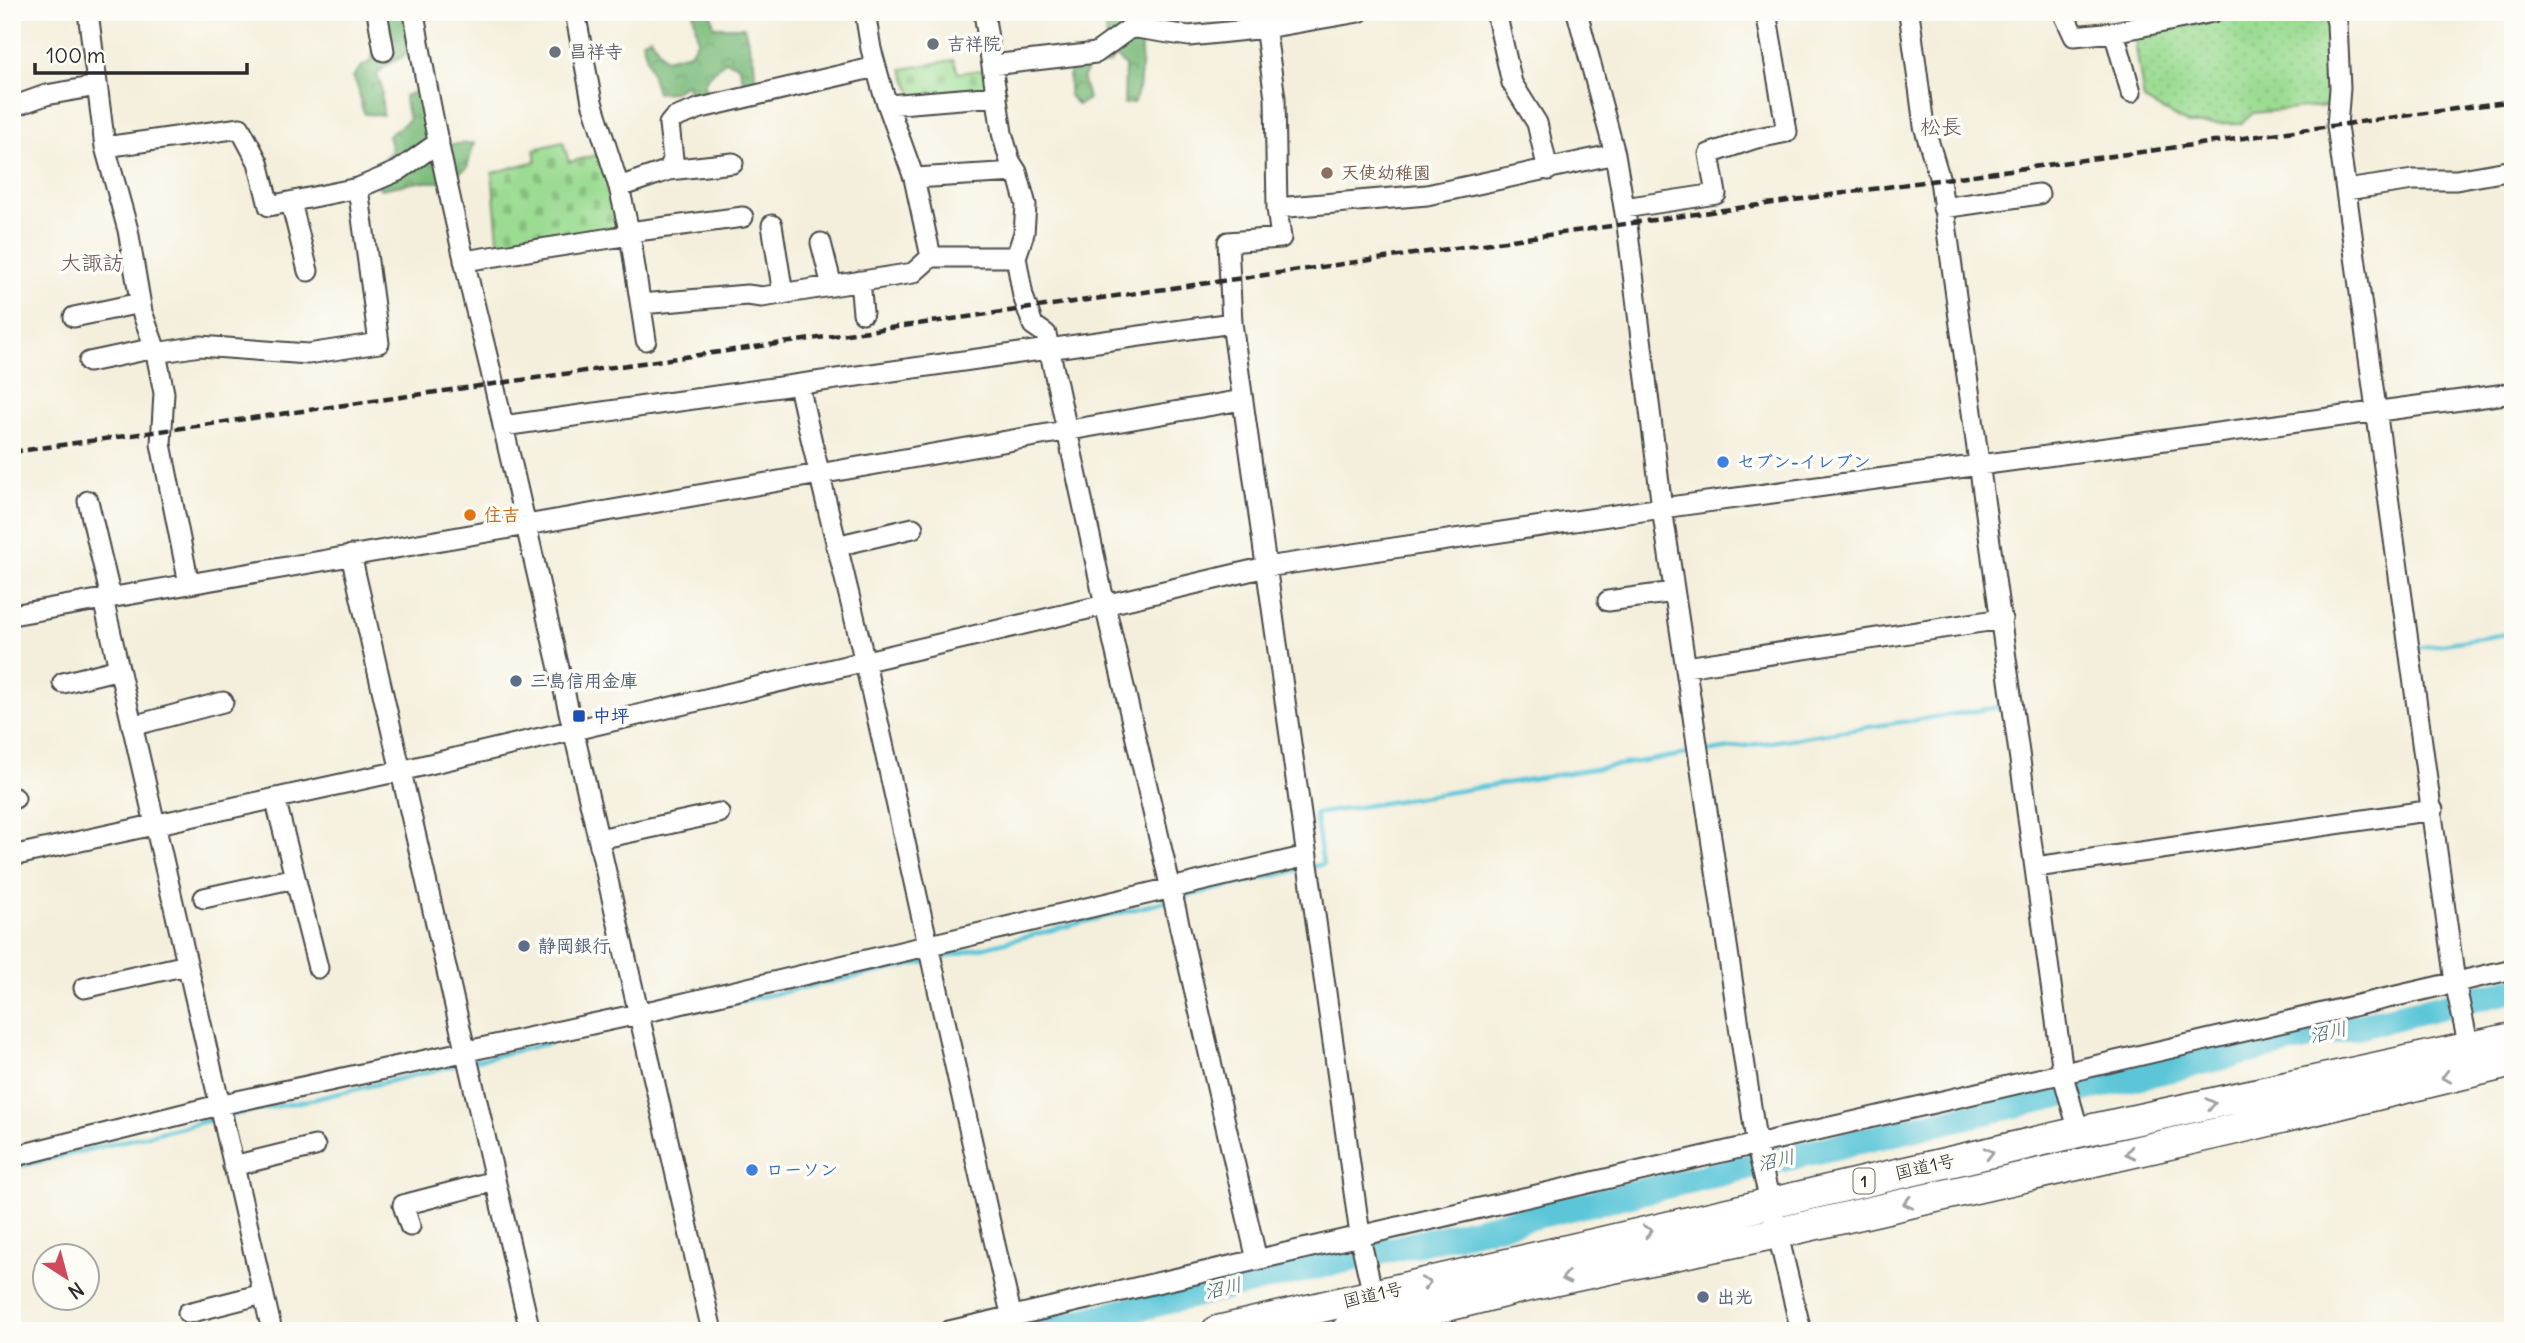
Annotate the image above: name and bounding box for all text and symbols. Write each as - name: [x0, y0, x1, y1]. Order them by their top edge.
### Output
- scale bar: [35, 32, 247, 76]
- place label: 吉祥院: [947, 32, 1001, 55]
- marker: 吉祥院: [925, 36, 941, 52]
- place label: 昌祥寺: [569, 40, 623, 63]
- text: 100 m: [46, 42, 105, 69]
- marker: 昌祥寺: [547, 44, 563, 60]
- district label: 松長: [1920, 113, 1962, 140]
- place label: 天使幼稚園: [1341, 161, 1431, 184]
- marker: 天使幼稚園: [1319, 165, 1335, 181]
- district label: 大諏訪: [61, 249, 124, 276]
- place label: セブン-イレブン: [1737, 450, 1871, 473]
- marker: セブン-イレブン: [1715, 454, 1731, 470]
- place label: 住吉: [484, 503, 520, 526]
- marker: 住吉: [462, 507, 478, 523]
- place label: 三島信用金庫: [530, 669, 638, 692]
- marker: 三島信用金庫: [508, 673, 524, 689]
- place label: 中坪: [593, 704, 630, 727]
- marker: 中坪: [571, 708, 587, 724]
- place label: 静岡銀行: [538, 934, 610, 957]
- marker: 静岡銀行: [516, 938, 532, 954]
- water label: 沼川: [2307, 1016, 2349, 1048]
- one-way arrow: [2440, 1069, 2452, 1083]
- one-way arrow: [2205, 1097, 2217, 1112]
- water label: 沼川: [1755, 1144, 1797, 1176]
- one-way arrow: [2124, 1144, 2136, 1159]
- one-way arrow: [1983, 1146, 1995, 1161]
- street label: 国道1号: [1893, 1148, 1957, 1185]
- place label: ローソン: [766, 1158, 838, 1181]
- marker: ローソン: [744, 1162, 760, 1178]
- road number: 1: [1854, 1168, 1874, 1194]
- one-way arrow: [1902, 1195, 1914, 1209]
- one-way arrow: [1642, 1224, 1654, 1239]
- north arrow: [32, 1242, 102, 1312]
- one-way arrow: [1560, 1270, 1572, 1284]
- water label: 沼川: [1202, 1272, 1244, 1304]
- street label: 国道1号: [1341, 1276, 1405, 1313]
- one-way arrow: [1420, 1276, 1432, 1291]
- text: N: [64, 1277, 88, 1304]
- place label: 出光: [1717, 1285, 1753, 1308]
- marker: 出光: [1695, 1289, 1711, 1305]

